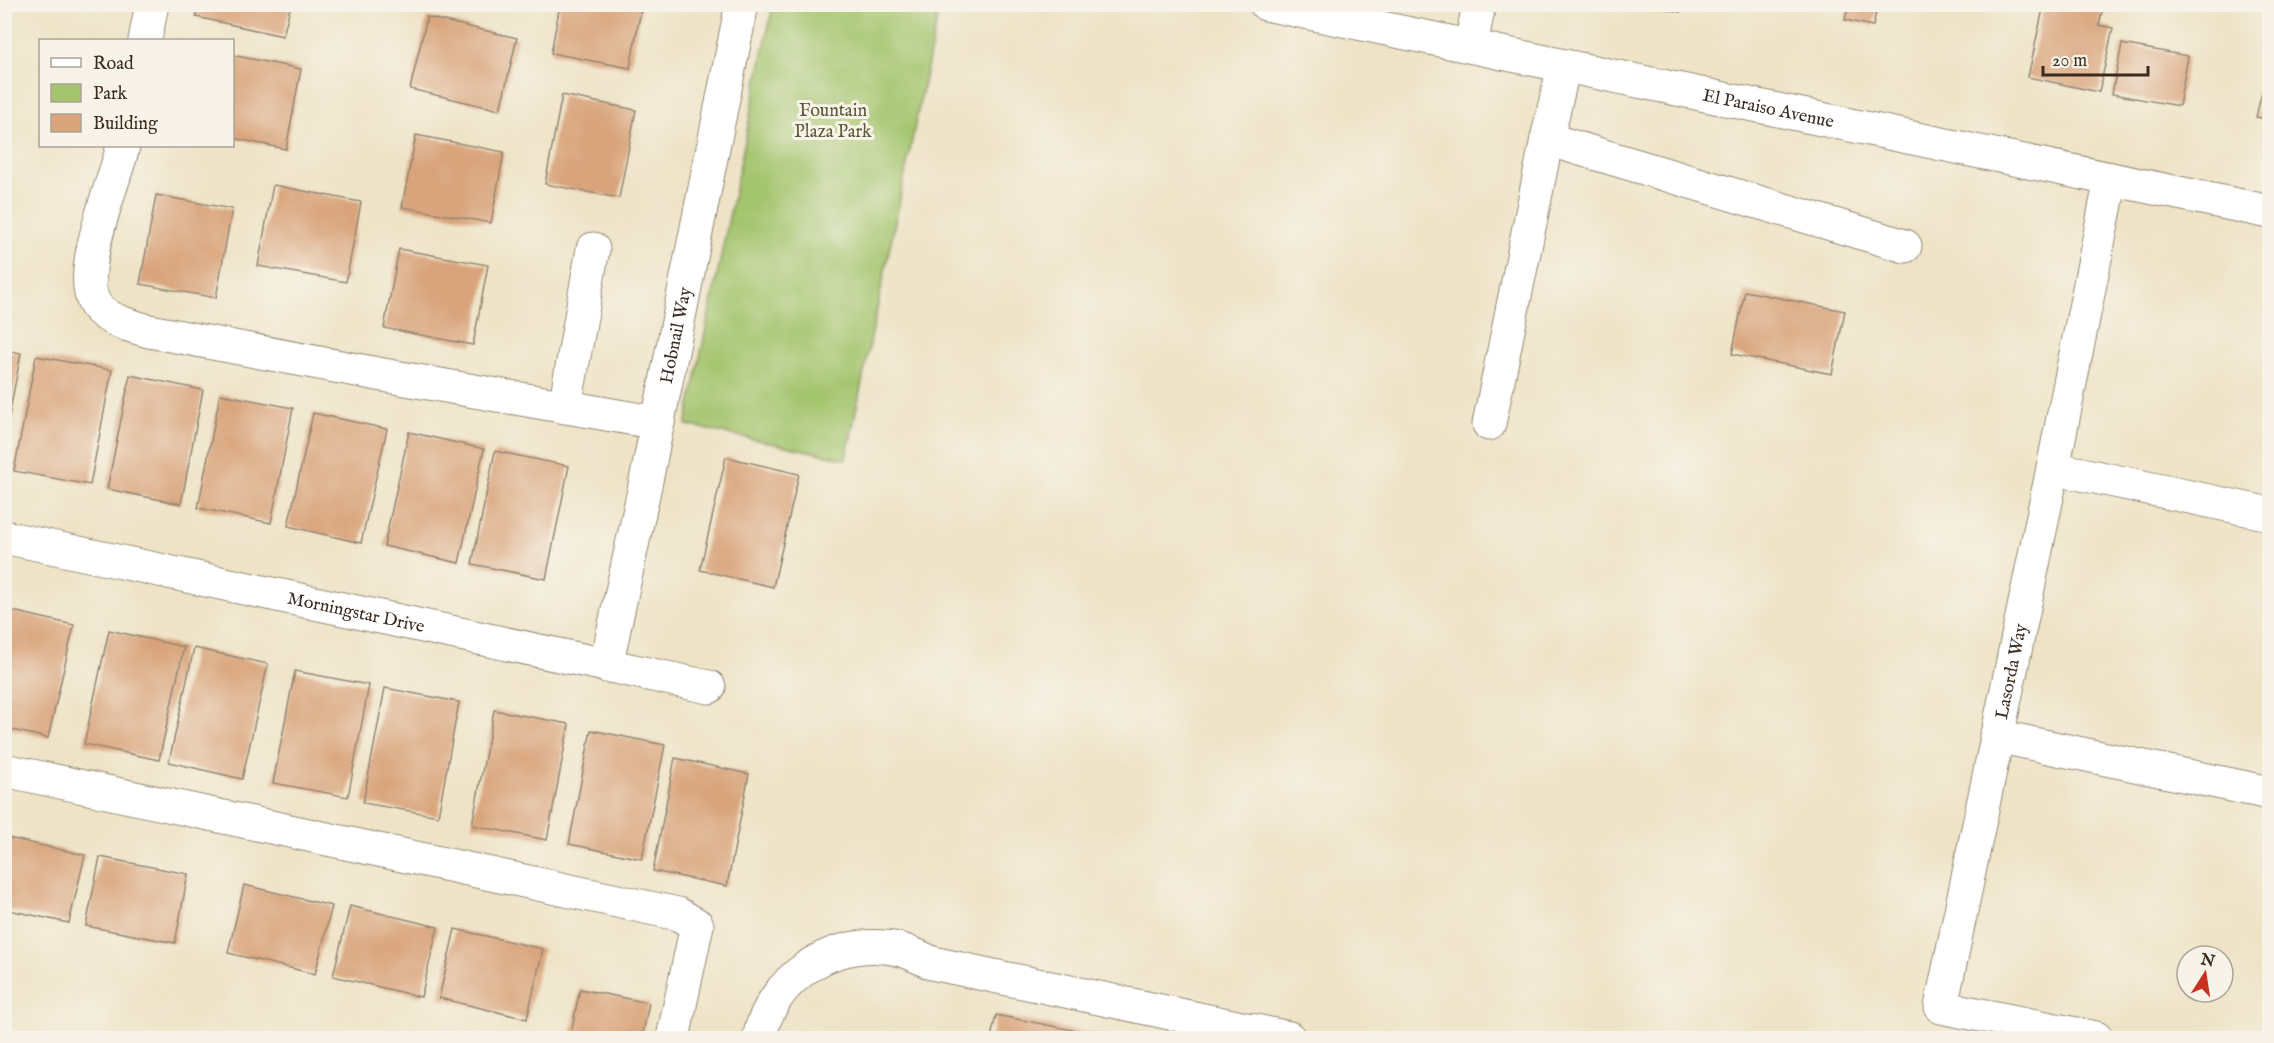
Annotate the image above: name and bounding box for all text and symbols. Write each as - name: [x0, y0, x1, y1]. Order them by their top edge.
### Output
- legend: [39, 39, 234, 147]
- scale bar: [2043, 39, 2148, 77]
- text: 20 m: [2052, 50, 2087, 73]
- text: Road: [93, 53, 134, 76]
- text: Park: [93, 83, 128, 106]
- street label: El Paraiso Avenue: [1700, 85, 1836, 134]
- park label: Fountain Plaza Park: [794, 100, 872, 144]
- text: Building: [93, 113, 158, 136]
- street label: Hobnail Way: [656, 285, 698, 386]
- street label: Morningstar Drive: [285, 588, 426, 639]
- street label: Lasorda Way: [1991, 622, 2033, 721]
- north arrow: [2175, 944, 2235, 1004]
- text: N: [2198, 950, 2217, 973]

